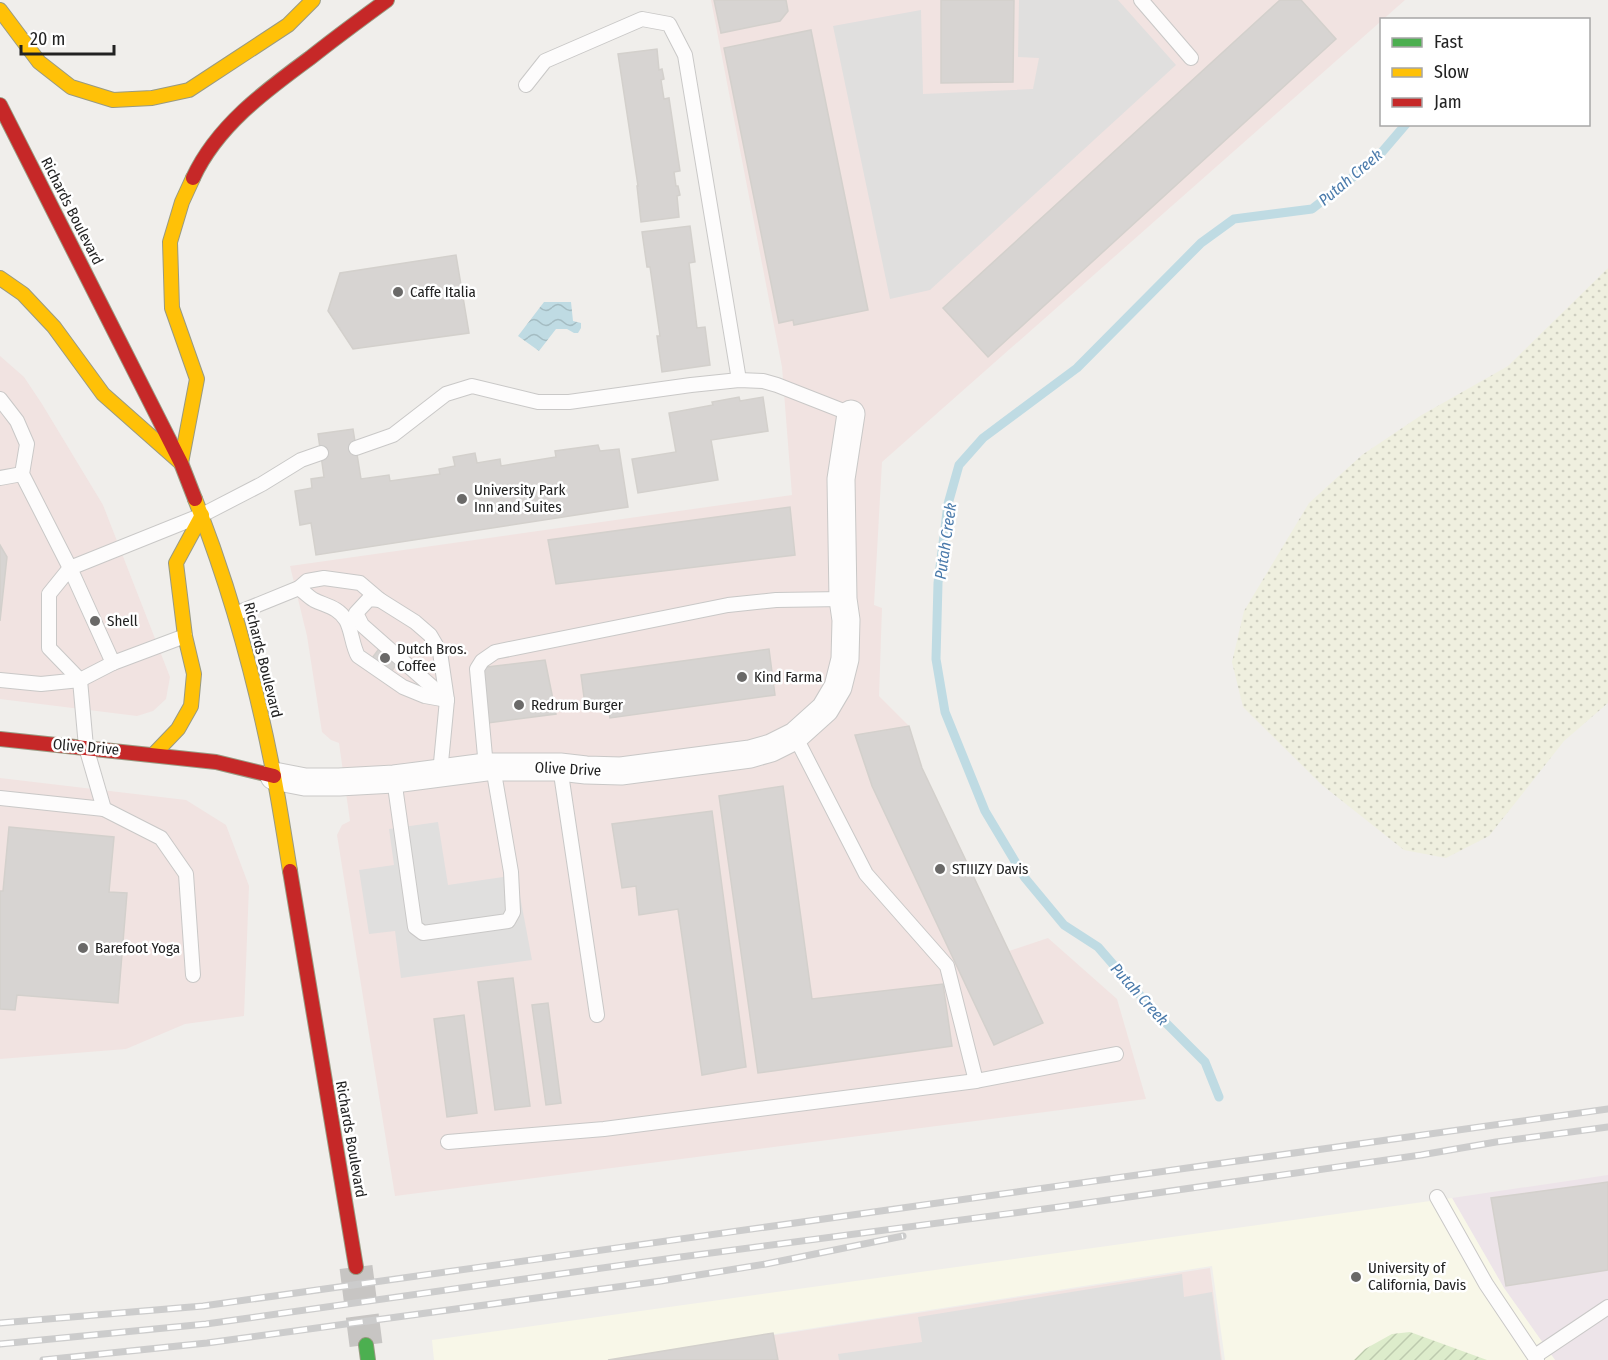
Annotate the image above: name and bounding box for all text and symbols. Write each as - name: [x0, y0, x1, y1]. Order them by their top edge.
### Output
- scale bar: [21, 18, 114, 56]
- legend: [1380, 18, 1590, 126]
- text: 20 m: [30, 28, 65, 50]
- text: Fast: [1434, 31, 1463, 53]
- text: Slow: [1434, 61, 1469, 83]
- text: Jam: [1434, 91, 1462, 113]
- water label: Putah Creek: [1315, 145, 1386, 209]
- street label: Richards Boulevard: [37, 154, 107, 268]
- place label: Caffe Italia: [410, 283, 476, 301]
- marker: Caffe Italia: [391, 285, 405, 299]
- place label: University Park Inn and Suites: [474, 481, 565, 516]
- marker: University Park Inn and Suites: [455, 492, 469, 506]
- water label: Putah Creek: [931, 501, 960, 581]
- street label: Richards Boulevard: [240, 600, 286, 720]
- place label: Shell: [107, 612, 138, 630]
- marker: Shell: [88, 614, 102, 628]
- place label: Dutch Bros. Coffee: [397, 640, 467, 675]
- marker: Dutch Bros. Coffee: [378, 651, 392, 665]
- place label: Kind Farma: [754, 668, 822, 686]
- marker: Kind Farma: [735, 670, 749, 684]
- place label: Redrum Burger: [531, 696, 624, 714]
- marker: Redrum Burger: [512, 698, 526, 712]
- street label: Olive Drive: [52, 735, 120, 759]
- street label: Olive Drive: [534, 758, 602, 780]
- place label: STIIIZY Davis: [952, 860, 1028, 878]
- marker: STIIIZY Davis: [933, 862, 947, 876]
- place label: Barefoot Yoga: [95, 939, 180, 957]
- marker: Barefoot Yoga: [76, 941, 90, 955]
- water label: Putah Creek: [1107, 959, 1173, 1029]
- street label: Richards Boulevard: [332, 1079, 370, 1199]
- place label: University of California, Davis: [1368, 1259, 1466, 1294]
- marker: University of California, Davis: [1349, 1270, 1363, 1284]

